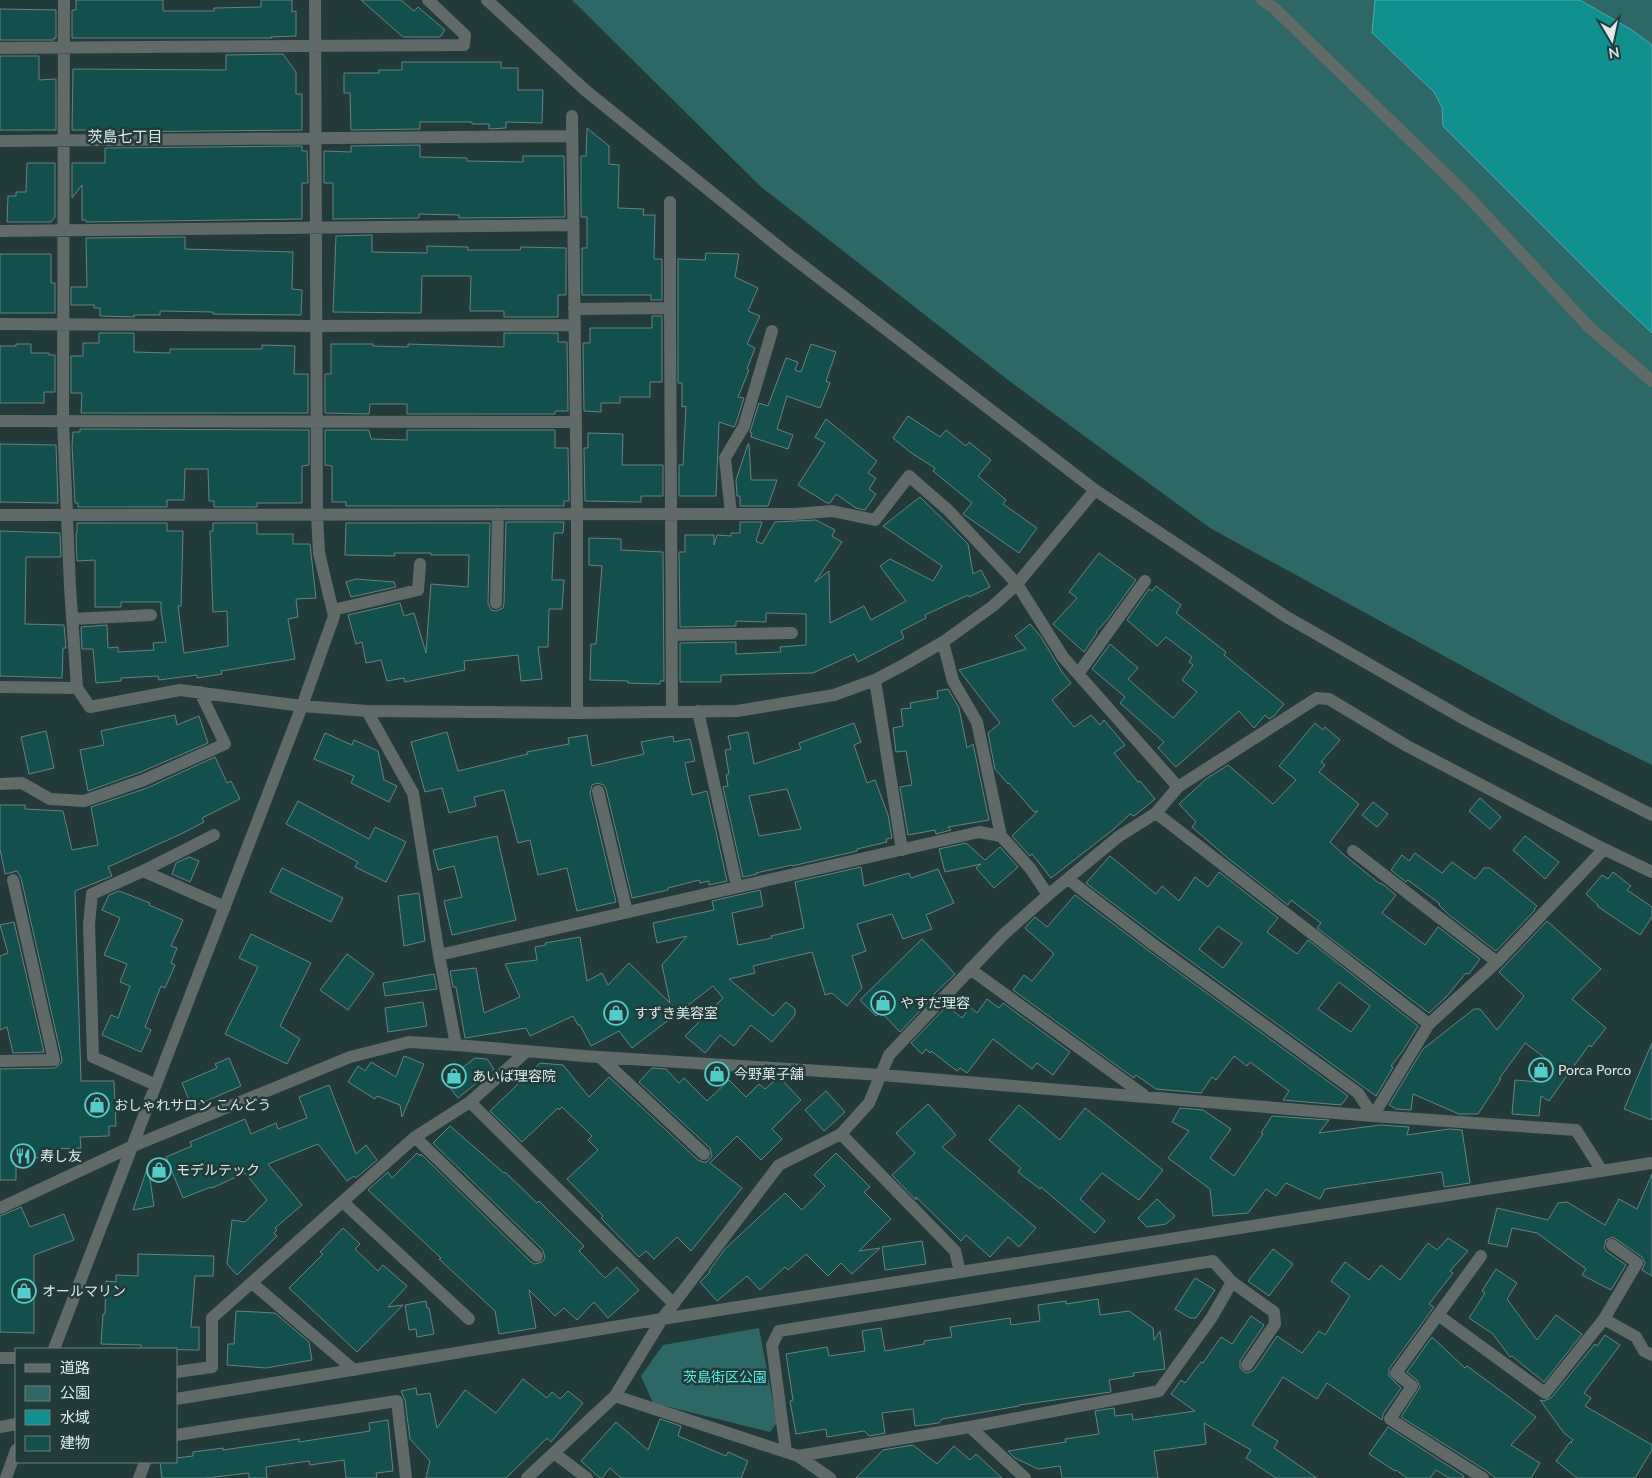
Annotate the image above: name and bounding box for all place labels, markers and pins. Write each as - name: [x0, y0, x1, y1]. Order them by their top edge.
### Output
- shop icon: やすだ理容: [870, 990, 896, 1016]
- place label: やすだ理容: [900, 994, 970, 1011]
- shop icon: すずき美容室: [603, 1000, 629, 1026]
- place label: すずき美容室: [634, 1004, 718, 1021]
- shop icon: Porca Porco: [1528, 1057, 1554, 1083]
- shop icon: 今野菓子舗: [704, 1061, 730, 1087]
- place label: Porca Porco: [1558, 1061, 1631, 1078]
- shop icon: あいば理容院: [441, 1063, 467, 1089]
- place label: 今野菓子舗: [734, 1065, 804, 1082]
- place label: あいば理容院: [472, 1067, 556, 1084]
- shop icon: おしゃれサロン こんどう: [84, 1092, 110, 1118]
- place label: おしゃれサロン こんどう: [114, 1096, 271, 1113]
- restaurant icon: 寿し友: [10, 1143, 36, 1169]
- place label: 寿し友: [40, 1147, 82, 1164]
- shop icon: モデルテック: [146, 1157, 172, 1183]
- place label: モデルテック: [176, 1161, 260, 1178]
- shop icon: オールマリン: [11, 1278, 37, 1304]
- place label: オールマリン: [42, 1282, 126, 1299]

